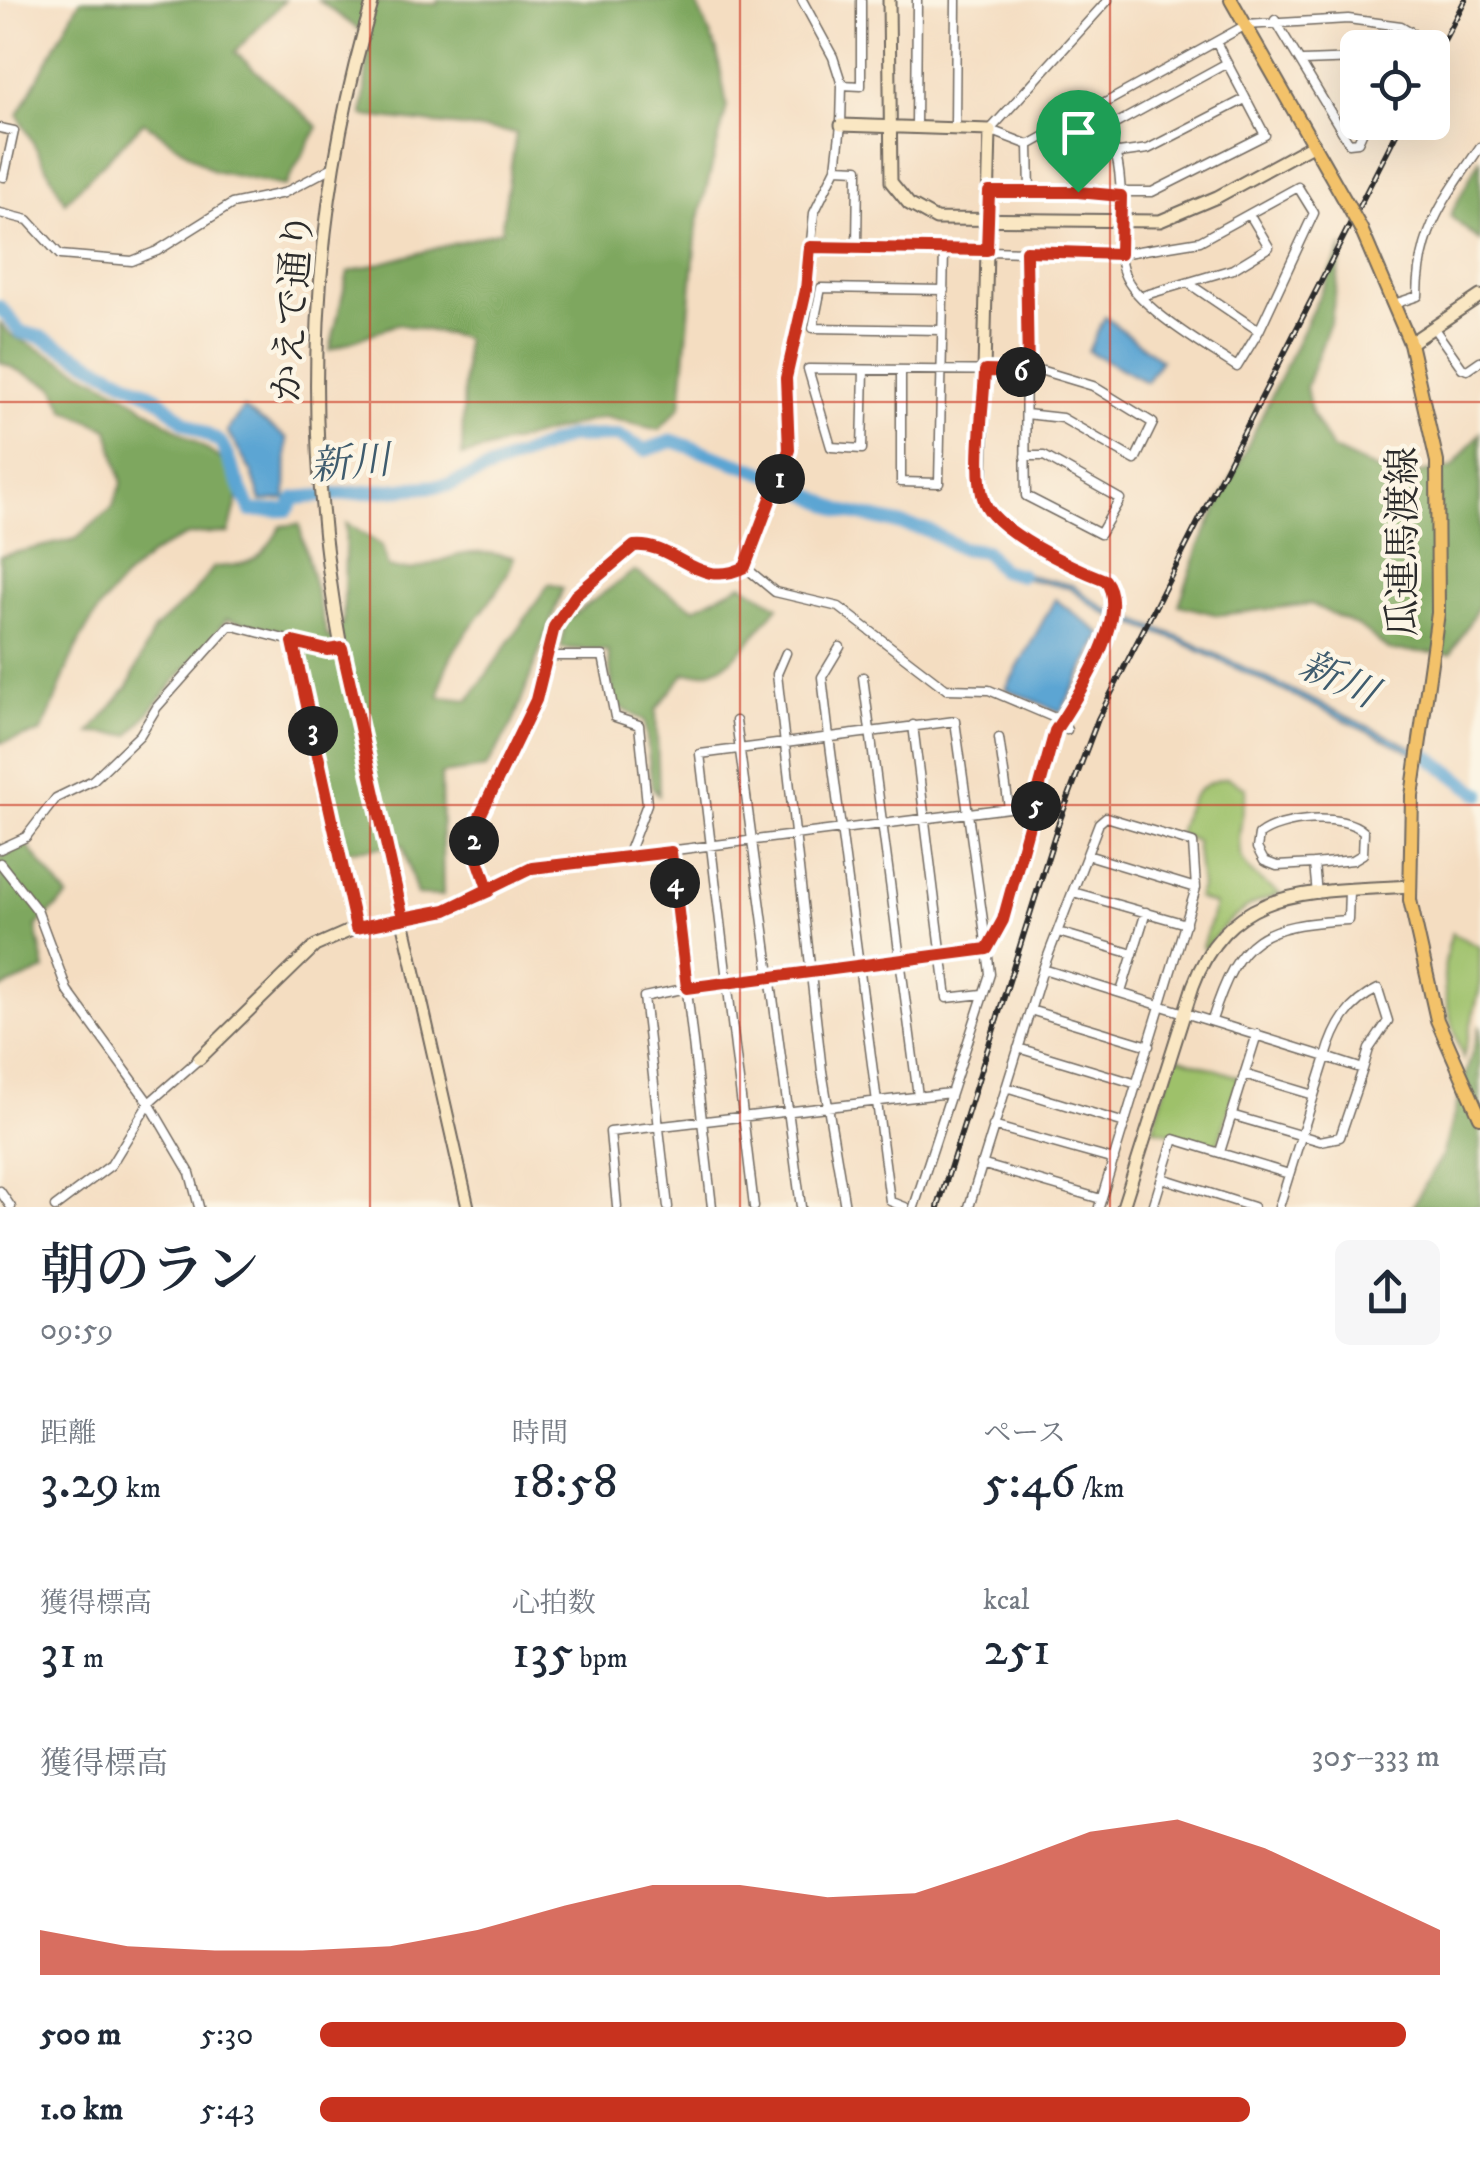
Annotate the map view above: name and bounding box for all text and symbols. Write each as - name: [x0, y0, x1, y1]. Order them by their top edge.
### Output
- map controls: [1340, 30, 1450, 140]
- button: locate: [1340, 30, 1450, 140]
- pin: [1036, 90, 1121, 193]
- icon: arrive: [1051, 105, 1106, 160]
- street label: かえで通り: [263, 211, 325, 404]
- pin: 6: [996, 347, 1046, 397]
- text: 6: [1014, 354, 1028, 389]
- water label: 新川: [308, 436, 396, 493]
- street label: 瓜連馬渡線: [1380, 447, 1428, 637]
- pin: 1: [755, 454, 805, 504]
- text: 1: [775, 461, 785, 496]
- water label: 新川: [1291, 641, 1388, 722]
- pin: 3: [288, 706, 338, 756]
- text: 3: [308, 713, 318, 748]
- pin: 5: [1011, 781, 1061, 831]
- text: 5: [1029, 788, 1043, 823]
- pin: 2: [449, 816, 499, 866]
- text: 2: [467, 823, 481, 858]
- pin: 4: [650, 858, 700, 908]
- text: 4: [667, 865, 683, 900]
- text: 朝のラン: [40, 1238, 260, 1307]
- button: share: [1335, 1240, 1440, 1345]
- text: 09:59: [40, 1310, 113, 1350]
- text: 距離: [40, 1416, 96, 1451]
- text: 時間: [512, 1416, 568, 1451]
- text: ペース: [983, 1416, 1066, 1451]
- text: 3.29: [40, 1451, 120, 1514]
- text: 18:58: [512, 1451, 618, 1514]
- text: 5:46: [983, 1451, 1076, 1514]
- text: km: [120, 1471, 161, 1506]
- text: /km: [1076, 1471, 1125, 1506]
- text: kcal: [983, 1583, 1029, 1618]
- text: 獲得標高: [40, 1586, 152, 1621]
- text: 心拍数: [512, 1586, 596, 1621]
- text: 251: [983, 1618, 1051, 1681]
- text: 31: [40, 1621, 77, 1684]
- text: 135: [512, 1621, 574, 1684]
- text: m: [77, 1641, 104, 1676]
- text: bpm: [574, 1641, 628, 1676]
- text: 305–333 m: [1311, 1737, 1440, 1777]
- text: 獲得標高: [40, 1745, 168, 1785]
- text: 500 m: [40, 2015, 121, 2055]
- text: 5:30: [200, 2015, 253, 2055]
- text: 1.0 km: [40, 2090, 123, 2130]
- text: 5:43: [200, 2090, 255, 2130]

